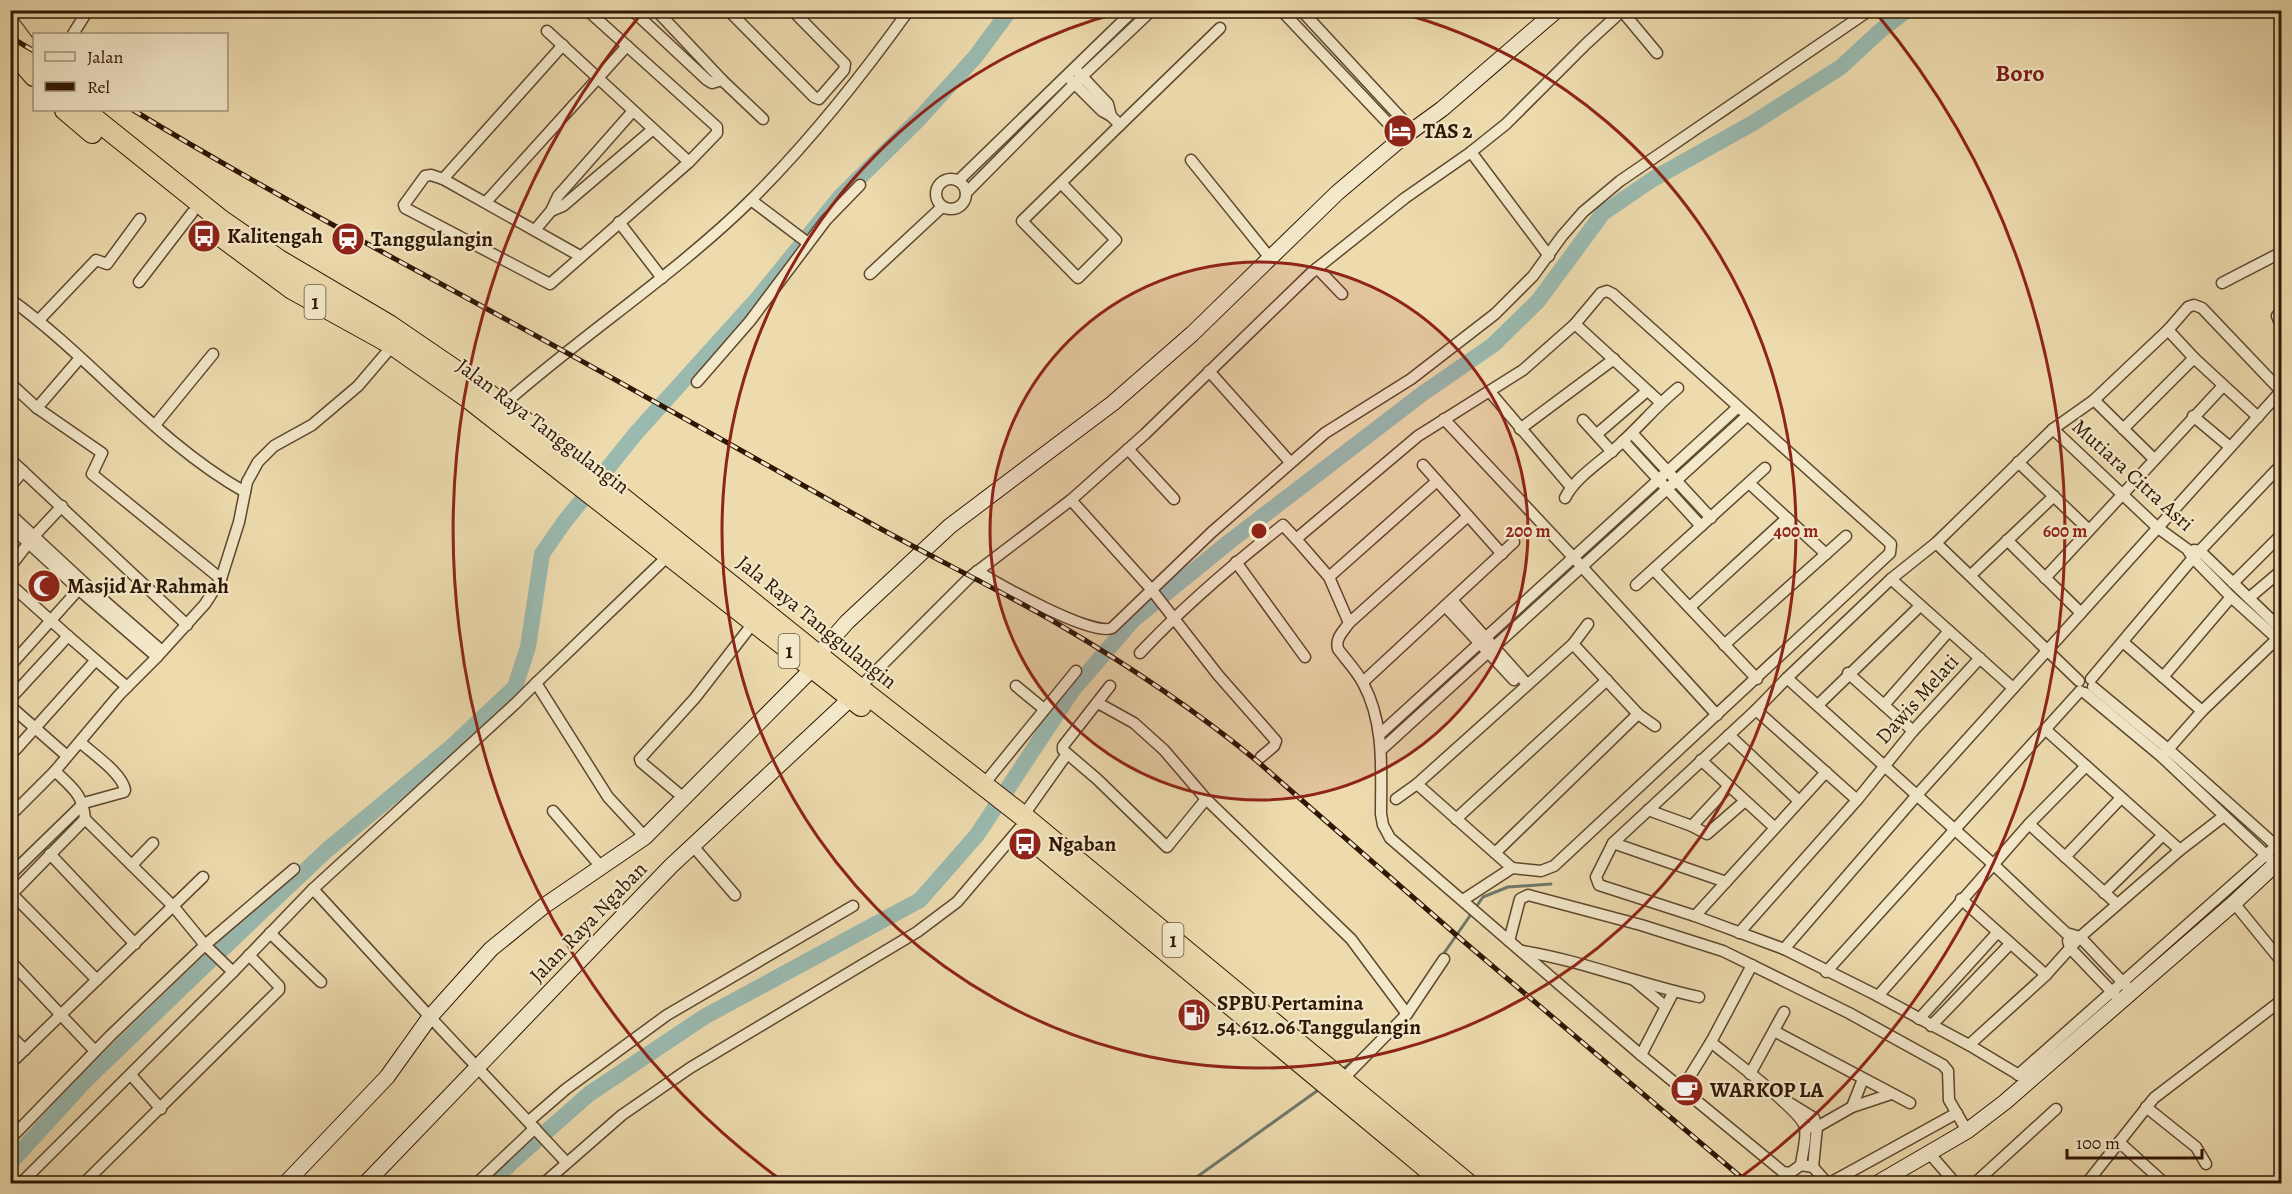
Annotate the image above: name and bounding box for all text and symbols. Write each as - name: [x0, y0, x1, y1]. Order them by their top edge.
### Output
- legend: [33, 33, 228, 111]
- text: Jalan: [87, 45, 124, 69]
- district label: Boro: [1995, 57, 2045, 89]
- text: Rel: [87, 75, 111, 99]
- hotel icon: TAS 2: [1382, 113, 1418, 149]
- place label: TAS 2: [1423, 117, 1472, 145]
- bus stop icon: Kalitengah: [186, 218, 222, 254]
- station icon: Tanggulangin: [330, 221, 366, 257]
- place label: Kalitengah: [227, 222, 323, 250]
- place label: Tanggulangin: [371, 225, 493, 253]
- road number: 1: [304, 285, 326, 319]
- street label: Jalan Raya Tanggulangin: [451, 352, 635, 500]
- street label: Mutiara Citra Asri: [2066, 413, 2200, 537]
- text: 200 m: [1505, 519, 1551, 543]
- text: 400 m: [1774, 519, 1818, 543]
- text: 600 m: [2043, 519, 2087, 543]
- centre of rings: [1249, 521, 1269, 541]
- street label: Jala Raya Tanggulangin: [731, 549, 903, 695]
- mosque icon: Masjid Ar Rahmah: [26, 568, 62, 604]
- place label: Masjid Ar Rahmah: [67, 572, 229, 600]
- road number: 1: [778, 634, 800, 668]
- street label: Dawis Melati: [1869, 648, 1965, 750]
- bus stop icon: Ngaban: [1007, 826, 1043, 862]
- place label: Ngaban: [1048, 830, 1117, 858]
- street label: Jalan Raya Ngaban: [523, 855, 653, 989]
- road number: 1: [1162, 923, 1184, 957]
- place label: SPBU Pertamina 54.612.06 Tanggulangin: [1217, 989, 1421, 1041]
- fuel station icon: SPBU Pertamina 54.612.06 Tanggulangin: [1176, 997, 1212, 1033]
- cafe icon: WARKOP LA: [1669, 1072, 1705, 1108]
- place label: WARKOP LA: [1709, 1076, 1825, 1104]
- scale bar: [2067, 1122, 2202, 1160]
- text: 100 m: [2076, 1131, 2120, 1155]

